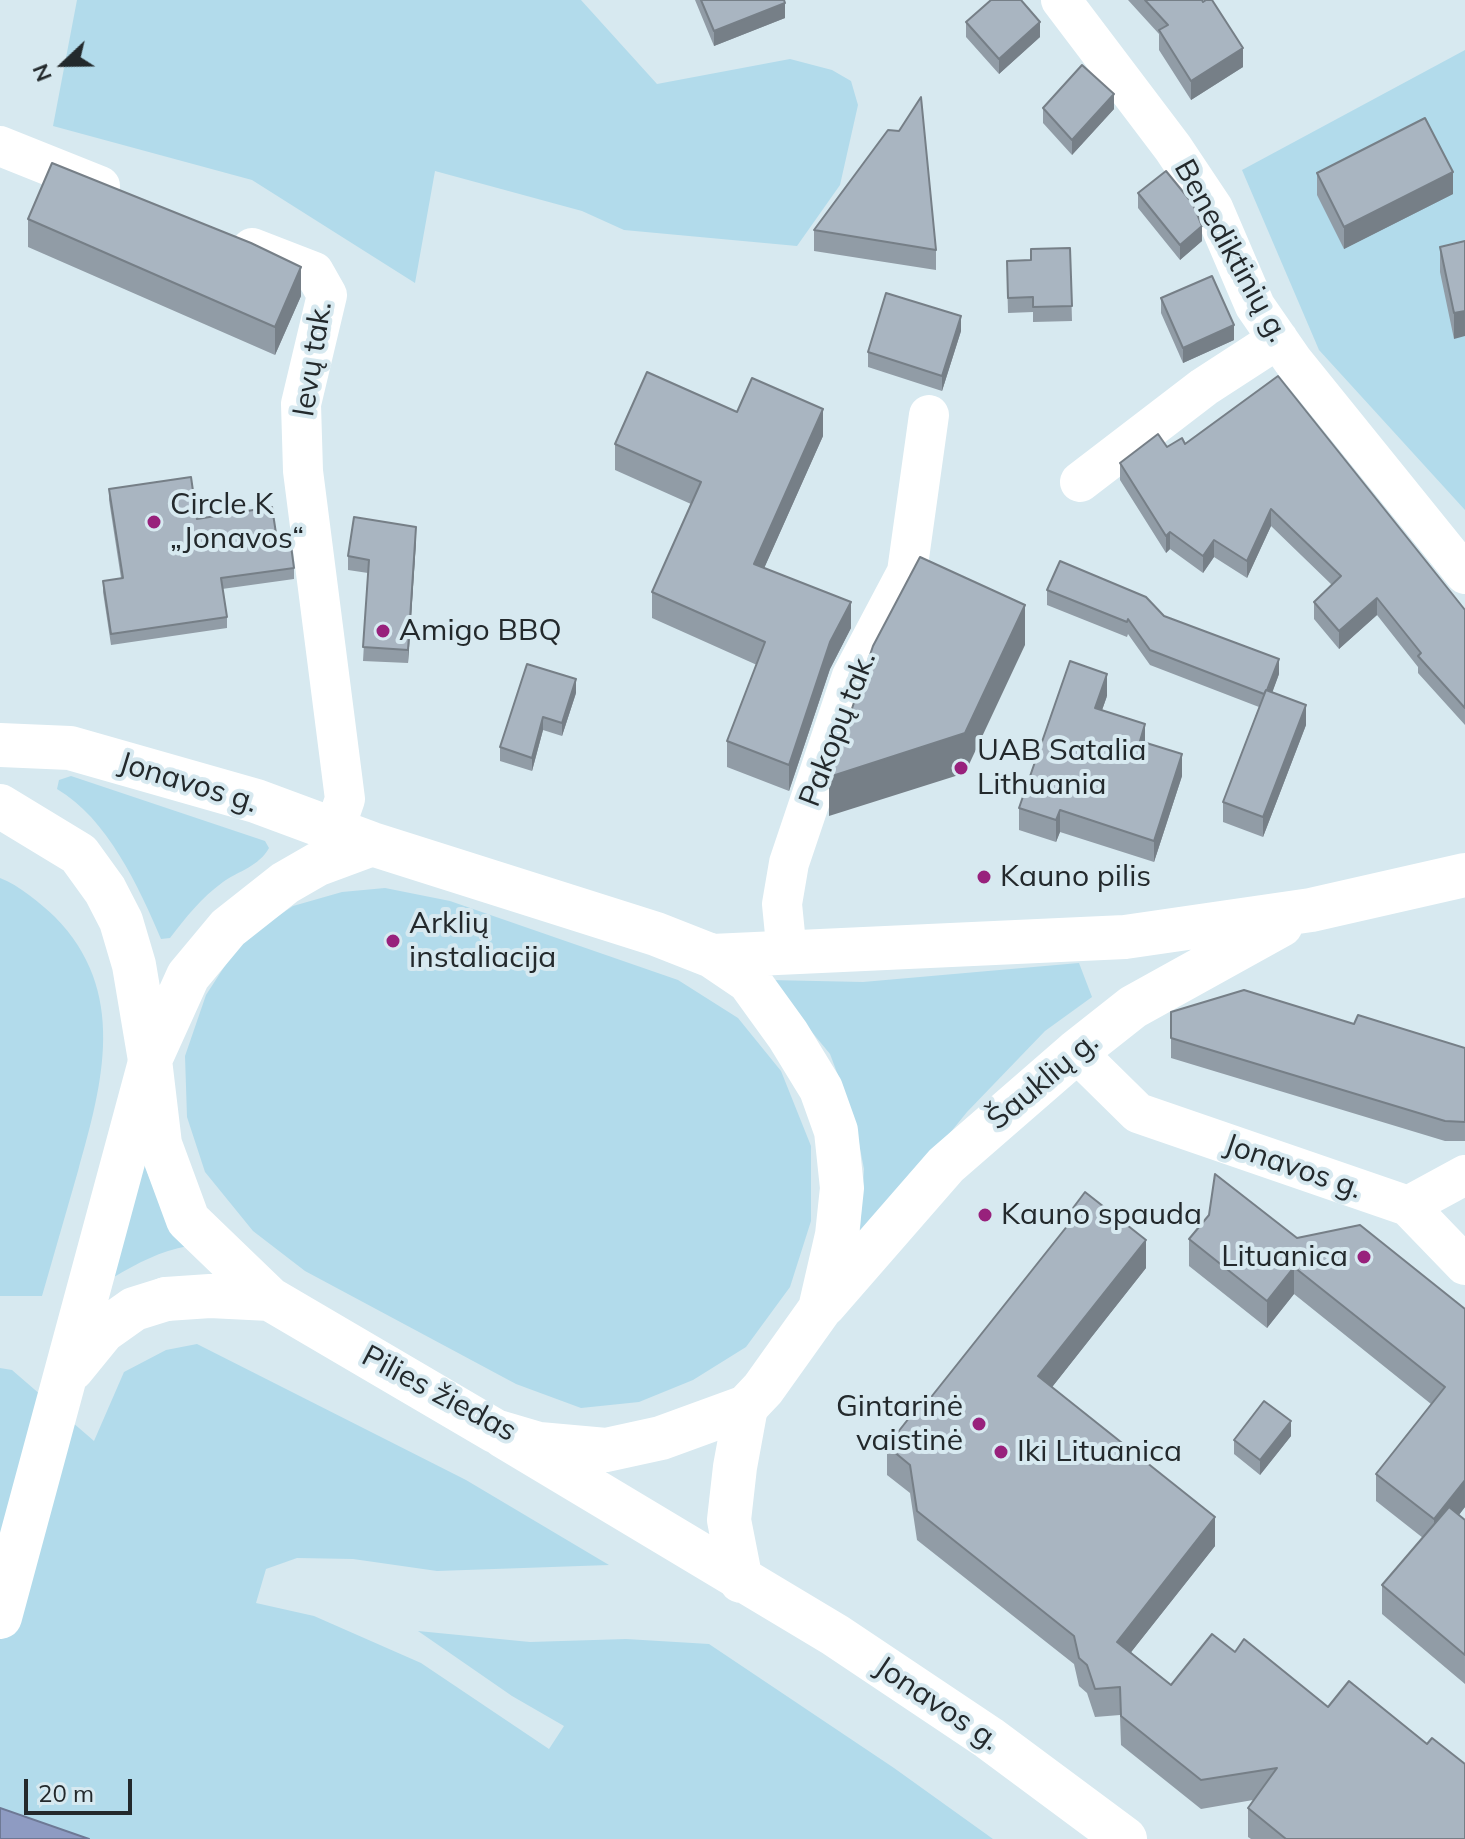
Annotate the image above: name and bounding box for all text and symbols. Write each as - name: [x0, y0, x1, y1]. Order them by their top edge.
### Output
- north arrow: [24, 24, 104, 104]
- text: N: [26, 60, 58, 86]
- street label: Benediktinių g.: [1166, 153, 1296, 349]
- street label: Ievų tak.: [286, 299, 340, 419]
- place label: Circle K „Jonavos“: [170, 487, 304, 558]
- marker: Circle K „Jonavos“: [145, 513, 163, 531]
- place label: Amigo BBQ: [399, 613, 562, 649]
- marker: Amigo BBQ: [374, 622, 392, 640]
- street label: Pakopų tak.: [792, 646, 884, 812]
- place label: UAB Satalia Lithuania: [977, 733, 1146, 804]
- street label: Jonavos g.: [114, 745, 262, 821]
- marker: UAB Satalia Lithuania: [952, 759, 970, 777]
- place label: Kauno pilis: [1000, 859, 1151, 895]
- marker: Kauno pilis: [975, 868, 993, 886]
- place label: Arklių instaliacija: [409, 906, 556, 976]
- marker: Arklių instaliacija: [384, 932, 402, 950]
- street label: Šauklių g.: [980, 1024, 1106, 1138]
- street label: Jonavos g.: [1220, 1127, 1366, 1207]
- place label: Kauno spauda: [1001, 1197, 1202, 1233]
- marker: Kauno spauda: [976, 1206, 994, 1224]
- place label: Lituanica: [1221, 1239, 1348, 1275]
- marker: Lituanica: [1355, 1248, 1373, 1266]
- street label: Pilies žiedas: [356, 1338, 522, 1450]
- place label: Gintarinė vaistinė: [836, 1389, 963, 1460]
- marker: Gintarinė vaistinė: [970, 1415, 988, 1433]
- place label: Iki Lituanica: [1017, 1434, 1182, 1470]
- marker: Iki Lituanica: [992, 1443, 1010, 1461]
- street label: Jonavos g.: [868, 1649, 1006, 1759]
- scale bar: [28, 1763, 136, 1813]
- text: 20 m: [38, 1778, 94, 1808]

